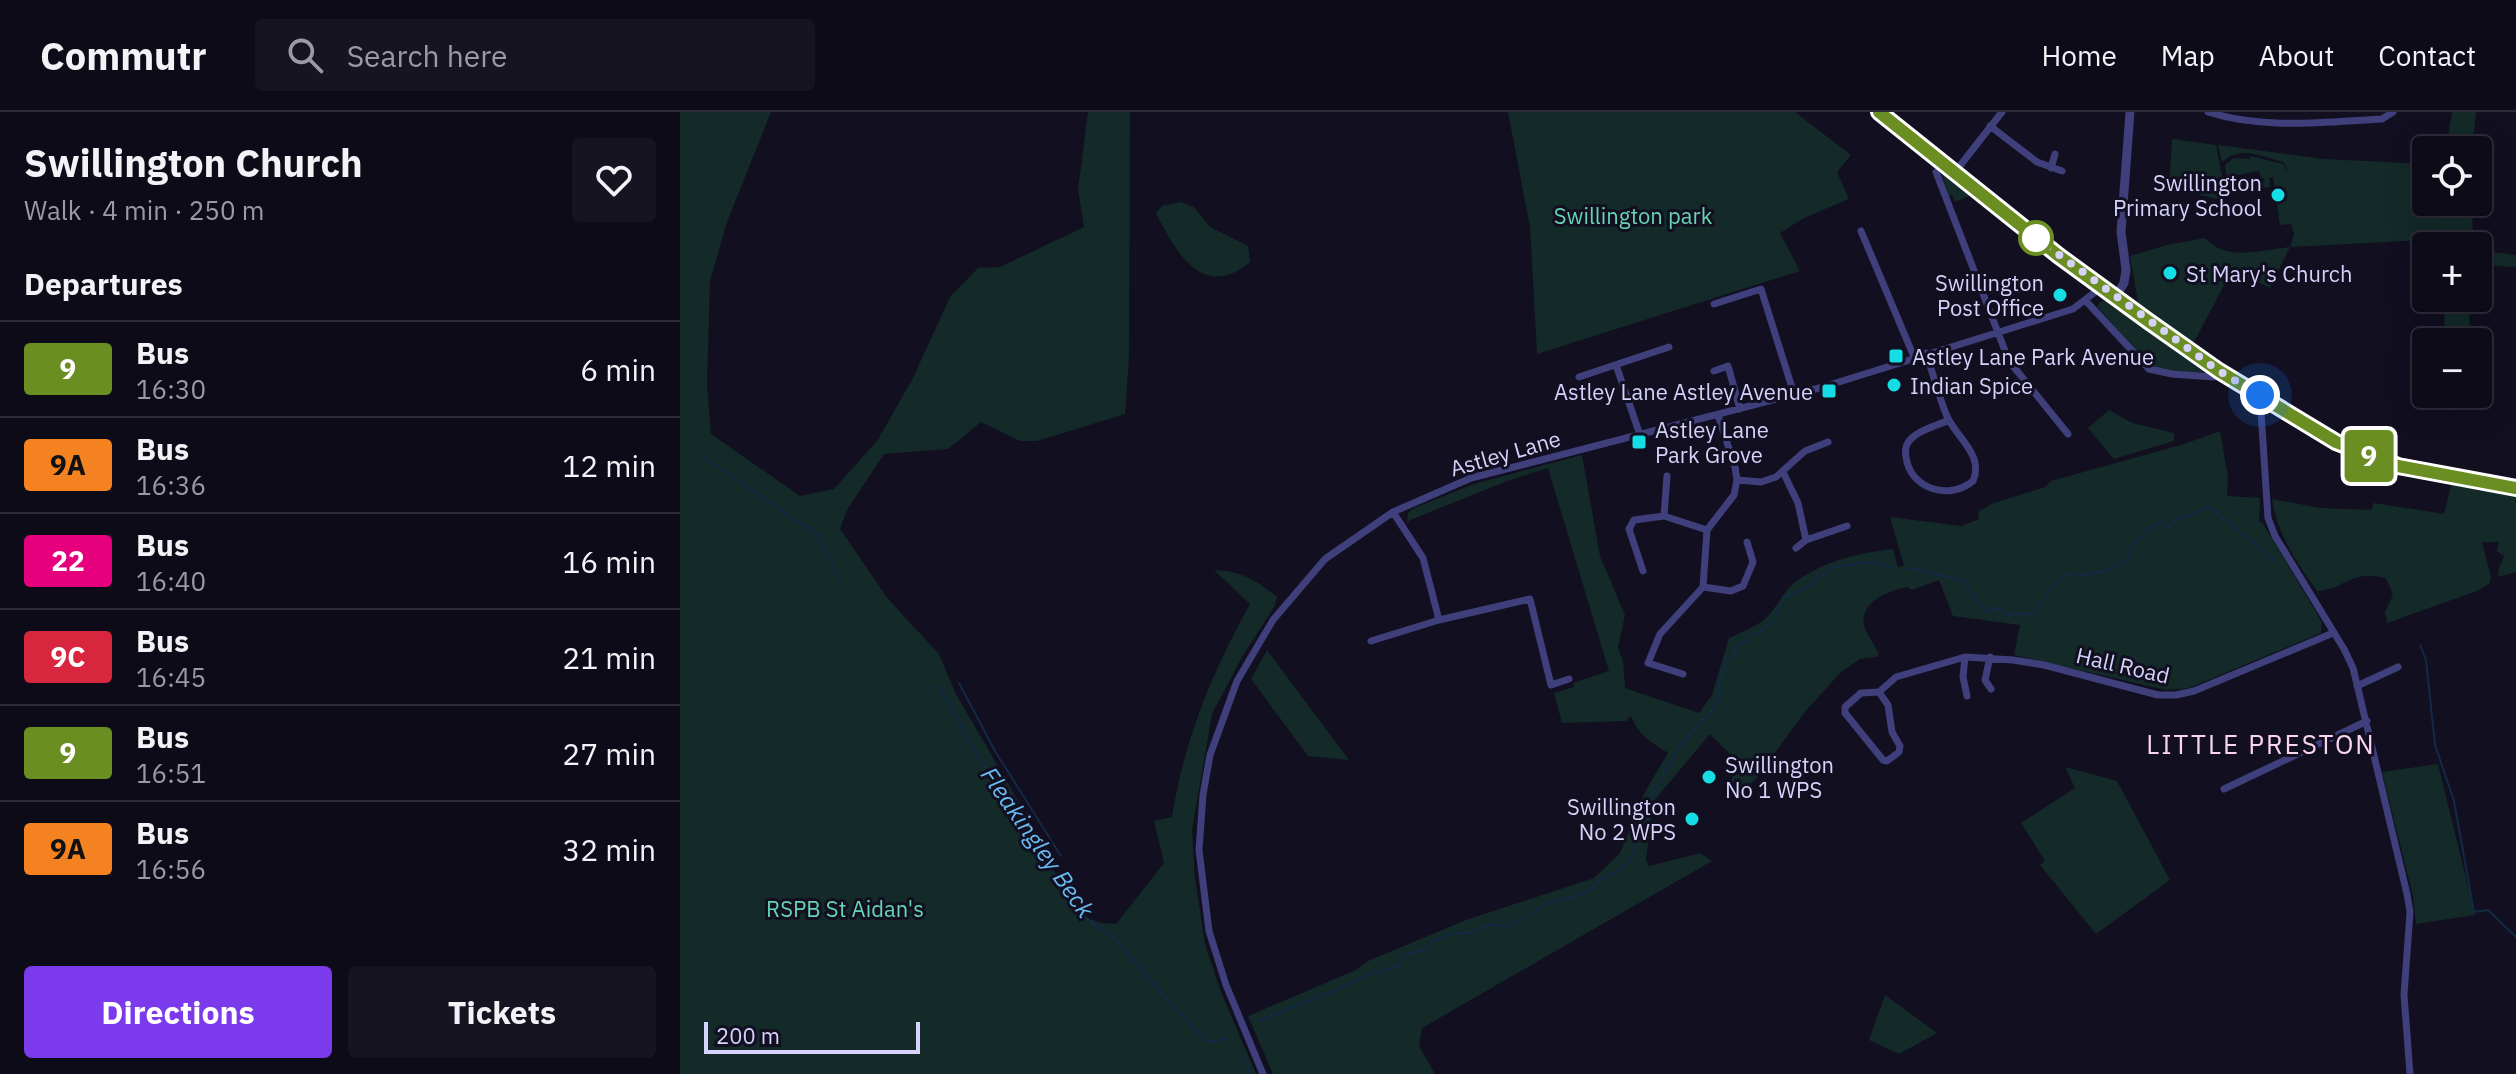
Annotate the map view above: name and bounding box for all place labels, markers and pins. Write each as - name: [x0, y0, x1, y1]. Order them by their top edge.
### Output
- place label: Swillington Primary School: [2113, 168, 2262, 222]
- marker: Swillington Primary School: [2269, 186, 2287, 204]
- unlabelled marker: [2019, 221, 2053, 255]
- place label: St Mary's Church: [2186, 259, 2352, 288]
- marker: St Mary's Church: [2161, 264, 2179, 282]
- place label: Swillington Post Office: [1935, 268, 2044, 322]
- marker: Swillington Post Office: [2051, 286, 2069, 304]
- place label: Astley Lane Park Avenue: [1912, 342, 2154, 371]
- marker: Astley Lane Park Avenue: [1887, 347, 1905, 365]
- place label: Indian Spice: [1910, 371, 2033, 400]
- marker: Indian Spice: [1885, 376, 1903, 394]
- place label: Astley Lane Astley Avenue: [1554, 377, 1813, 406]
- marker: Astley Lane Astley Avenue: [1820, 382, 1838, 400]
- place label: Astley Lane Park Grove: [1655, 415, 1769, 469]
- marker: Astley Lane Park Grove: [1630, 433, 1648, 451]
- place label: Swillington No 1 WPS: [1725, 750, 1834, 804]
- marker: Swillington No 1 WPS: [1700, 768, 1718, 786]
- place label: Swillington No 2 WPS: [1567, 792, 1676, 846]
- marker: Swillington No 2 WPS: [1683, 810, 1701, 828]

